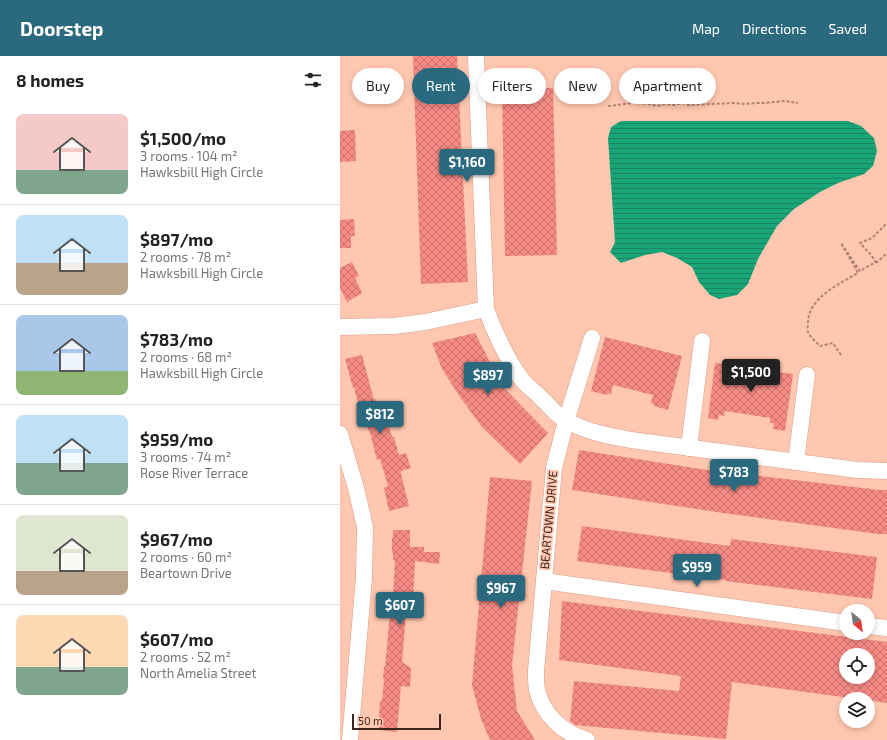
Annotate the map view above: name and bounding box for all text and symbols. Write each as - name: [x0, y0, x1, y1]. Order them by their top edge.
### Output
- text: Doorstep: [20, 17, 104, 40]
- text: Map: [692, 20, 720, 37]
- text: Directions: [742, 20, 807, 37]
- text: Saved: [829, 20, 867, 37]
- chip: Buy: [352, 68, 404, 104]
- chip: Rent: [412, 68, 470, 104]
- chip: Filters: [478, 68, 546, 104]
- chip: New: [554, 68, 611, 104]
- chip: Apartment: [619, 68, 716, 104]
- icon: filters: [302, 69, 324, 91]
- text: 8 homes: [16, 70, 84, 90]
- text: $1,500/mo: [140, 128, 226, 148]
- icon: home: [48, 130, 96, 178]
- text: 3 rooms · 104 m²: [140, 148, 237, 164]
- pin: $1,160: [434, 149, 500, 183]
- text: $1,160: [448, 154, 486, 170]
- text: Hawksbill High Circle: [140, 164, 263, 180]
- text: $897/mo: [140, 229, 213, 249]
- icon: home: [48, 231, 96, 279]
- text: 2 rooms · 78 m²: [140, 249, 231, 265]
- text: Hawksbill High Circle: [140, 265, 263, 281]
- text: $783/mo: [140, 329, 213, 349]
- icon: home: [48, 331, 96, 379]
- text: 2 rooms · 68 m²: [140, 349, 232, 365]
- pin: $1,500: [718, 359, 784, 393]
- pin: $897: [464, 362, 512, 396]
- text: $1,500: [731, 364, 771, 380]
- text: Hawksbill High Circle: [140, 365, 263, 381]
- text: $897: [473, 367, 503, 383]
- pin: $812: [356, 401, 404, 435]
- text: $812: [366, 406, 394, 422]
- text: $959/mo: [140, 429, 213, 449]
- icon: home: [48, 431, 96, 479]
- text: 3 rooms · 74 m²: [140, 449, 231, 465]
- pin: $783: [710, 459, 758, 493]
- text: $783: [719, 464, 749, 480]
- text: Rose River Terrace: [140, 465, 248, 481]
- street label: BEARTOWN DRIVE: [537, 470, 559, 570]
- text: $967/mo: [140, 529, 213, 549]
- icon: home: [48, 531, 96, 579]
- text: 2 rooms · 60 m²: [140, 549, 232, 565]
- pin: $959: [673, 554, 721, 588]
- text: $959: [682, 559, 712, 575]
- text: Beartown Drive: [140, 565, 232, 581]
- pin: $967: [477, 575, 525, 609]
- text: $967: [486, 580, 516, 596]
- pin: $607: [376, 592, 424, 626]
- text: $607: [385, 597, 415, 613]
- north arrow: [839, 604, 875, 640]
- map controls: [839, 604, 875, 728]
- text: $607/mo: [140, 629, 213, 649]
- icon: home: [48, 631, 96, 679]
- button: locate: [839, 648, 875, 684]
- text: 2 rooms · 52 m²: [140, 649, 231, 665]
- text: North Amelia Street: [140, 665, 257, 681]
- button: layers: [839, 692, 875, 728]
- scale bar: [352, 712, 441, 731]
- text: 50 m: [358, 714, 383, 727]

